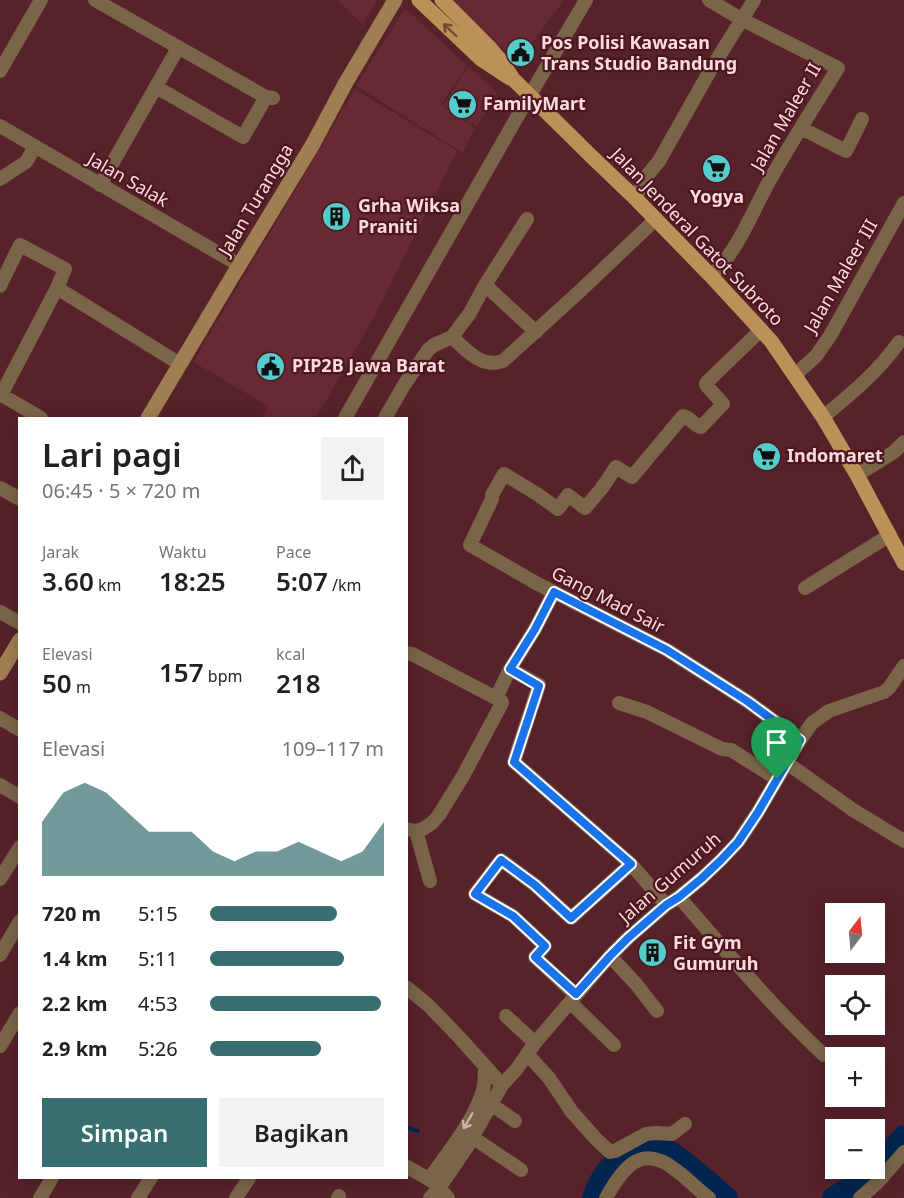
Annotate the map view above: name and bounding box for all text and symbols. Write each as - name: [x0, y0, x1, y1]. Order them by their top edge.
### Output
- one-way arrow: [442, 22, 457, 37]
- place label: Pos Polisi Kawasan Trans Studio Bandung: [541, 30, 737, 75]
- public building icon: Pos Polisi Kawasan Trans Studio Bandung: [504, 37, 536, 69]
- street label: Jalan Maleer II: [743, 58, 826, 177]
- supermarket icon: FamilyMart: [446, 88, 478, 120]
- place label: FamilyMart: [483, 91, 586, 115]
- street label: Jalan Turangga: [211, 139, 298, 262]
- street label: Jalan Jenderal Gatot Subroto: [605, 141, 789, 330]
- street label: Jalan Salak: [82, 145, 174, 212]
- supermarket icon: Yogya: [701, 152, 733, 184]
- place label: Yogya: [690, 184, 744, 208]
- place label: Grha Wiksa Praniti: [358, 193, 460, 238]
- building icon: Grha Wiksa Praniti: [321, 200, 353, 232]
- street label: Jalan Maleer III: [797, 214, 882, 338]
- public building icon: PIP2B Jawa Barat: [255, 350, 287, 382]
- place label: PIP2B Jawa Barat: [292, 353, 445, 377]
- text: Lari pagi: [42, 432, 182, 477]
- button: share: [321, 437, 384, 500]
- supermarket icon: Indomaret: [750, 440, 782, 472]
- place label: Indomaret: [787, 443, 883, 467]
- text: 06:45 · 5 × 720 m: [42, 477, 200, 504]
- text: Jarak: [42, 541, 79, 563]
- text: Waktu: [159, 541, 207, 563]
- text: Pace: [276, 541, 311, 563]
- street label: Gang Mad Sair: [548, 560, 670, 638]
- text: 3.60: [42, 563, 94, 599]
- text: 18:25: [159, 563, 226, 599]
- text: 5:07: [276, 563, 328, 599]
- text: km: [94, 574, 121, 596]
- text: /km: [328, 574, 361, 596]
- text: Elevasi: [42, 643, 93, 665]
- text: kcal: [276, 643, 305, 665]
- text: 157: [159, 654, 204, 690]
- text: 50: [42, 665, 72, 701]
- text: bpm: [204, 665, 242, 687]
- text: 218: [276, 665, 321, 701]
- text: m: [72, 676, 91, 698]
- pin: [751, 717, 802, 779]
- icon: arrive: [760, 726, 793, 759]
- text: Elevasi: [42, 735, 105, 762]
- text: 109–117 m: [281, 735, 384, 762]
- street label: Jalan Gumuruh: [612, 826, 725, 929]
- text: 720 m: [42, 900, 101, 927]
- text: 5:15: [138, 900, 178, 927]
- north arrow: [825, 903, 885, 963]
- map controls: [825, 903, 885, 1179]
- place label: Fit Gym Gumuruh: [673, 930, 758, 975]
- building icon: Fit Gym Gumuruh: [636, 937, 668, 969]
- text: 1.4 km: [42, 945, 108, 972]
- text: 5:11: [138, 945, 178, 972]
- button: locate: [825, 975, 885, 1035]
- text: 2.2 km: [42, 990, 108, 1017]
- text: 4:53: [138, 990, 178, 1017]
- text: 2.9 km: [42, 1035, 108, 1062]
- text: 5:26: [138, 1035, 178, 1062]
- button: +: [825, 1047, 885, 1107]
- button: Simpan: [42, 1098, 207, 1167]
- button: Bagikan: [219, 1098, 384, 1167]
- one-way arrow: [462, 1111, 473, 1129]
- button: −: [825, 1119, 885, 1179]

